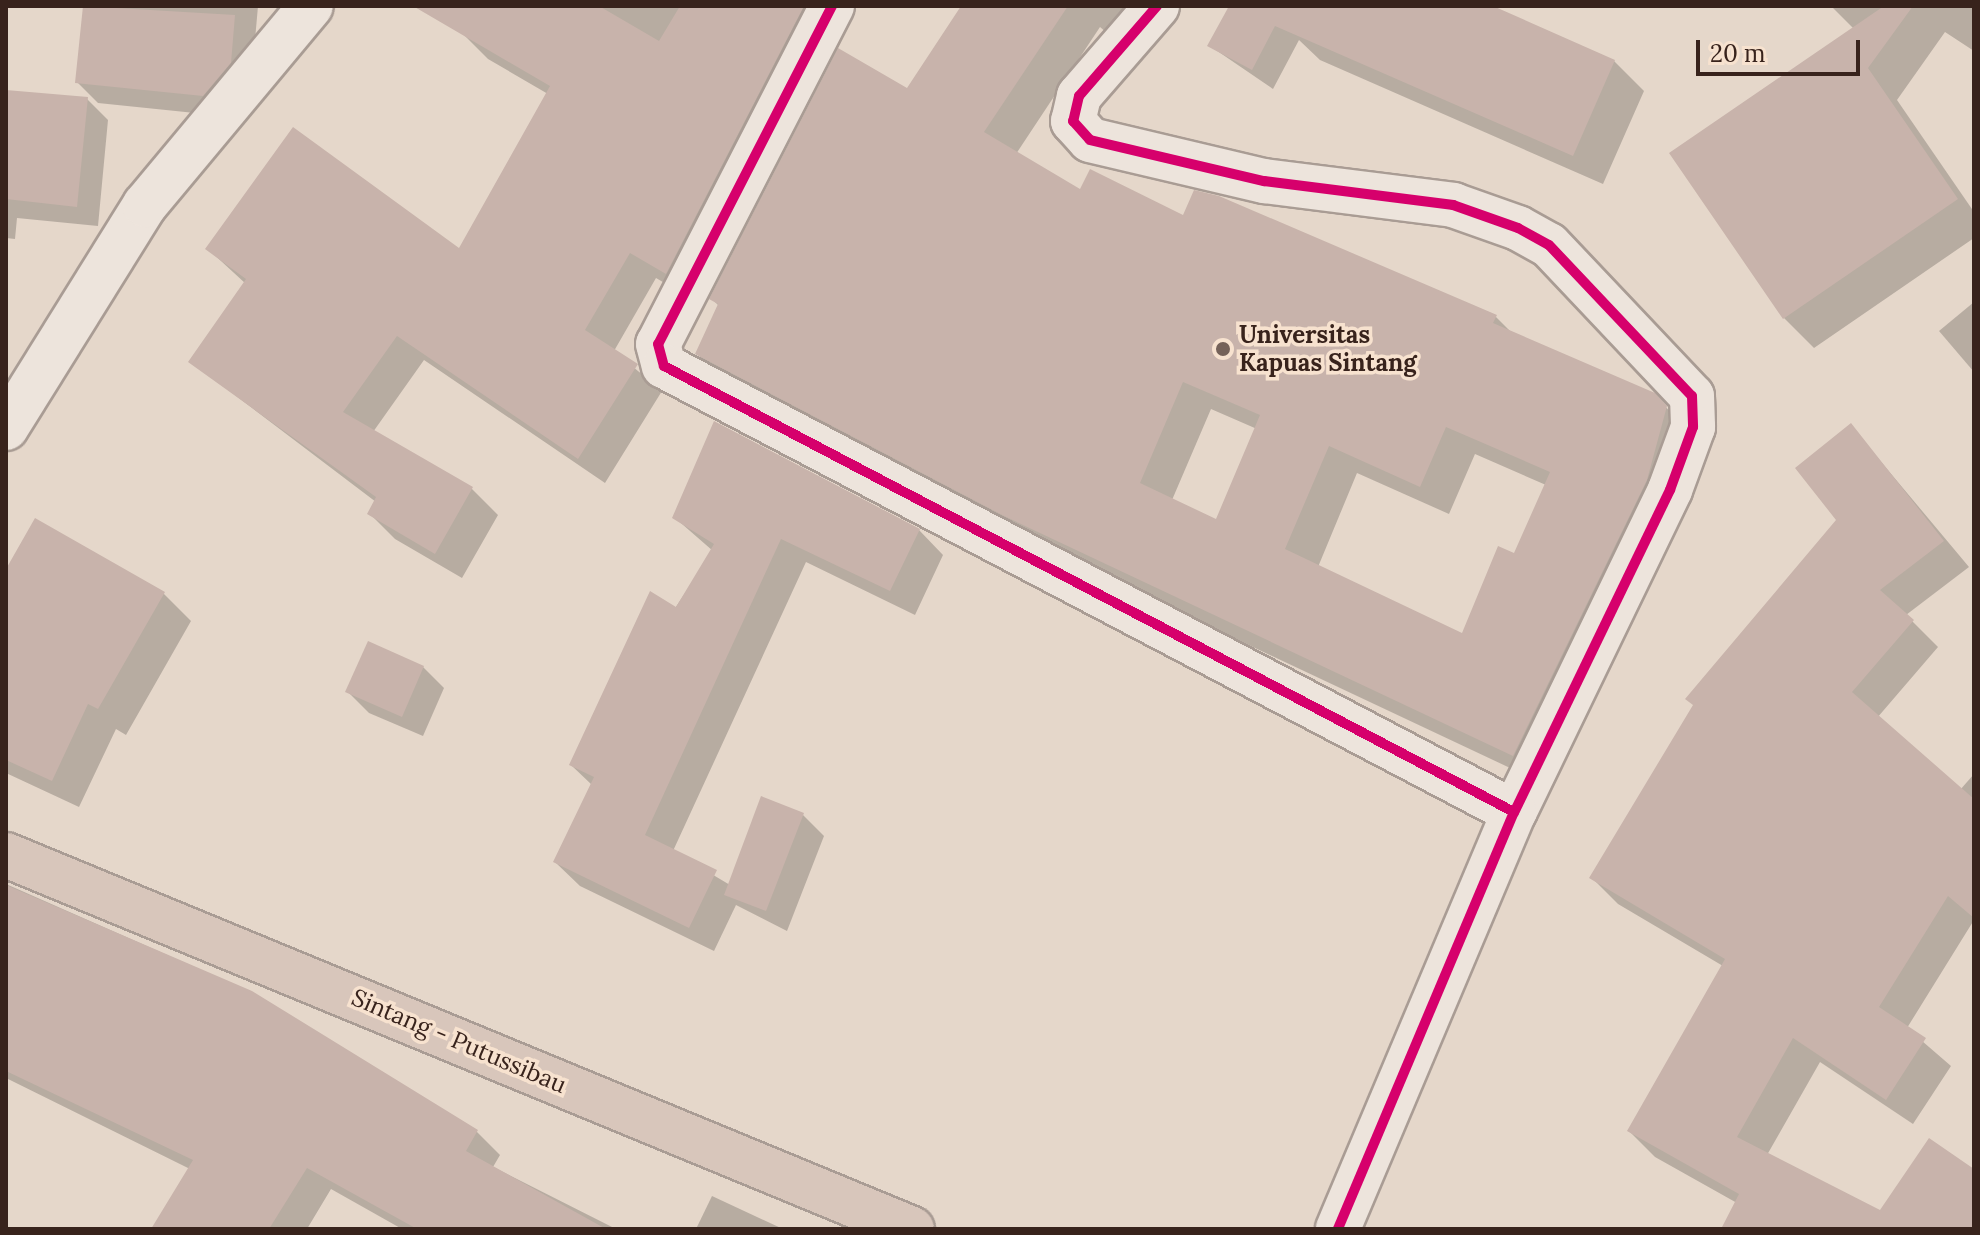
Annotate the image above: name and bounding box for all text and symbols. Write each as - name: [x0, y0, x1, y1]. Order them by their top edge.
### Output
- scale bar: [1700, 24, 1864, 74]
- text: 20 m: [1710, 38, 1766, 69]
- place label: Universitas Kapuas Sintang: [1239, 321, 1417, 377]
- marker: Universitas Kapuas Sintang: [1214, 340, 1232, 358]
- street label: Sintang - Putussibau: [347, 983, 571, 1099]

